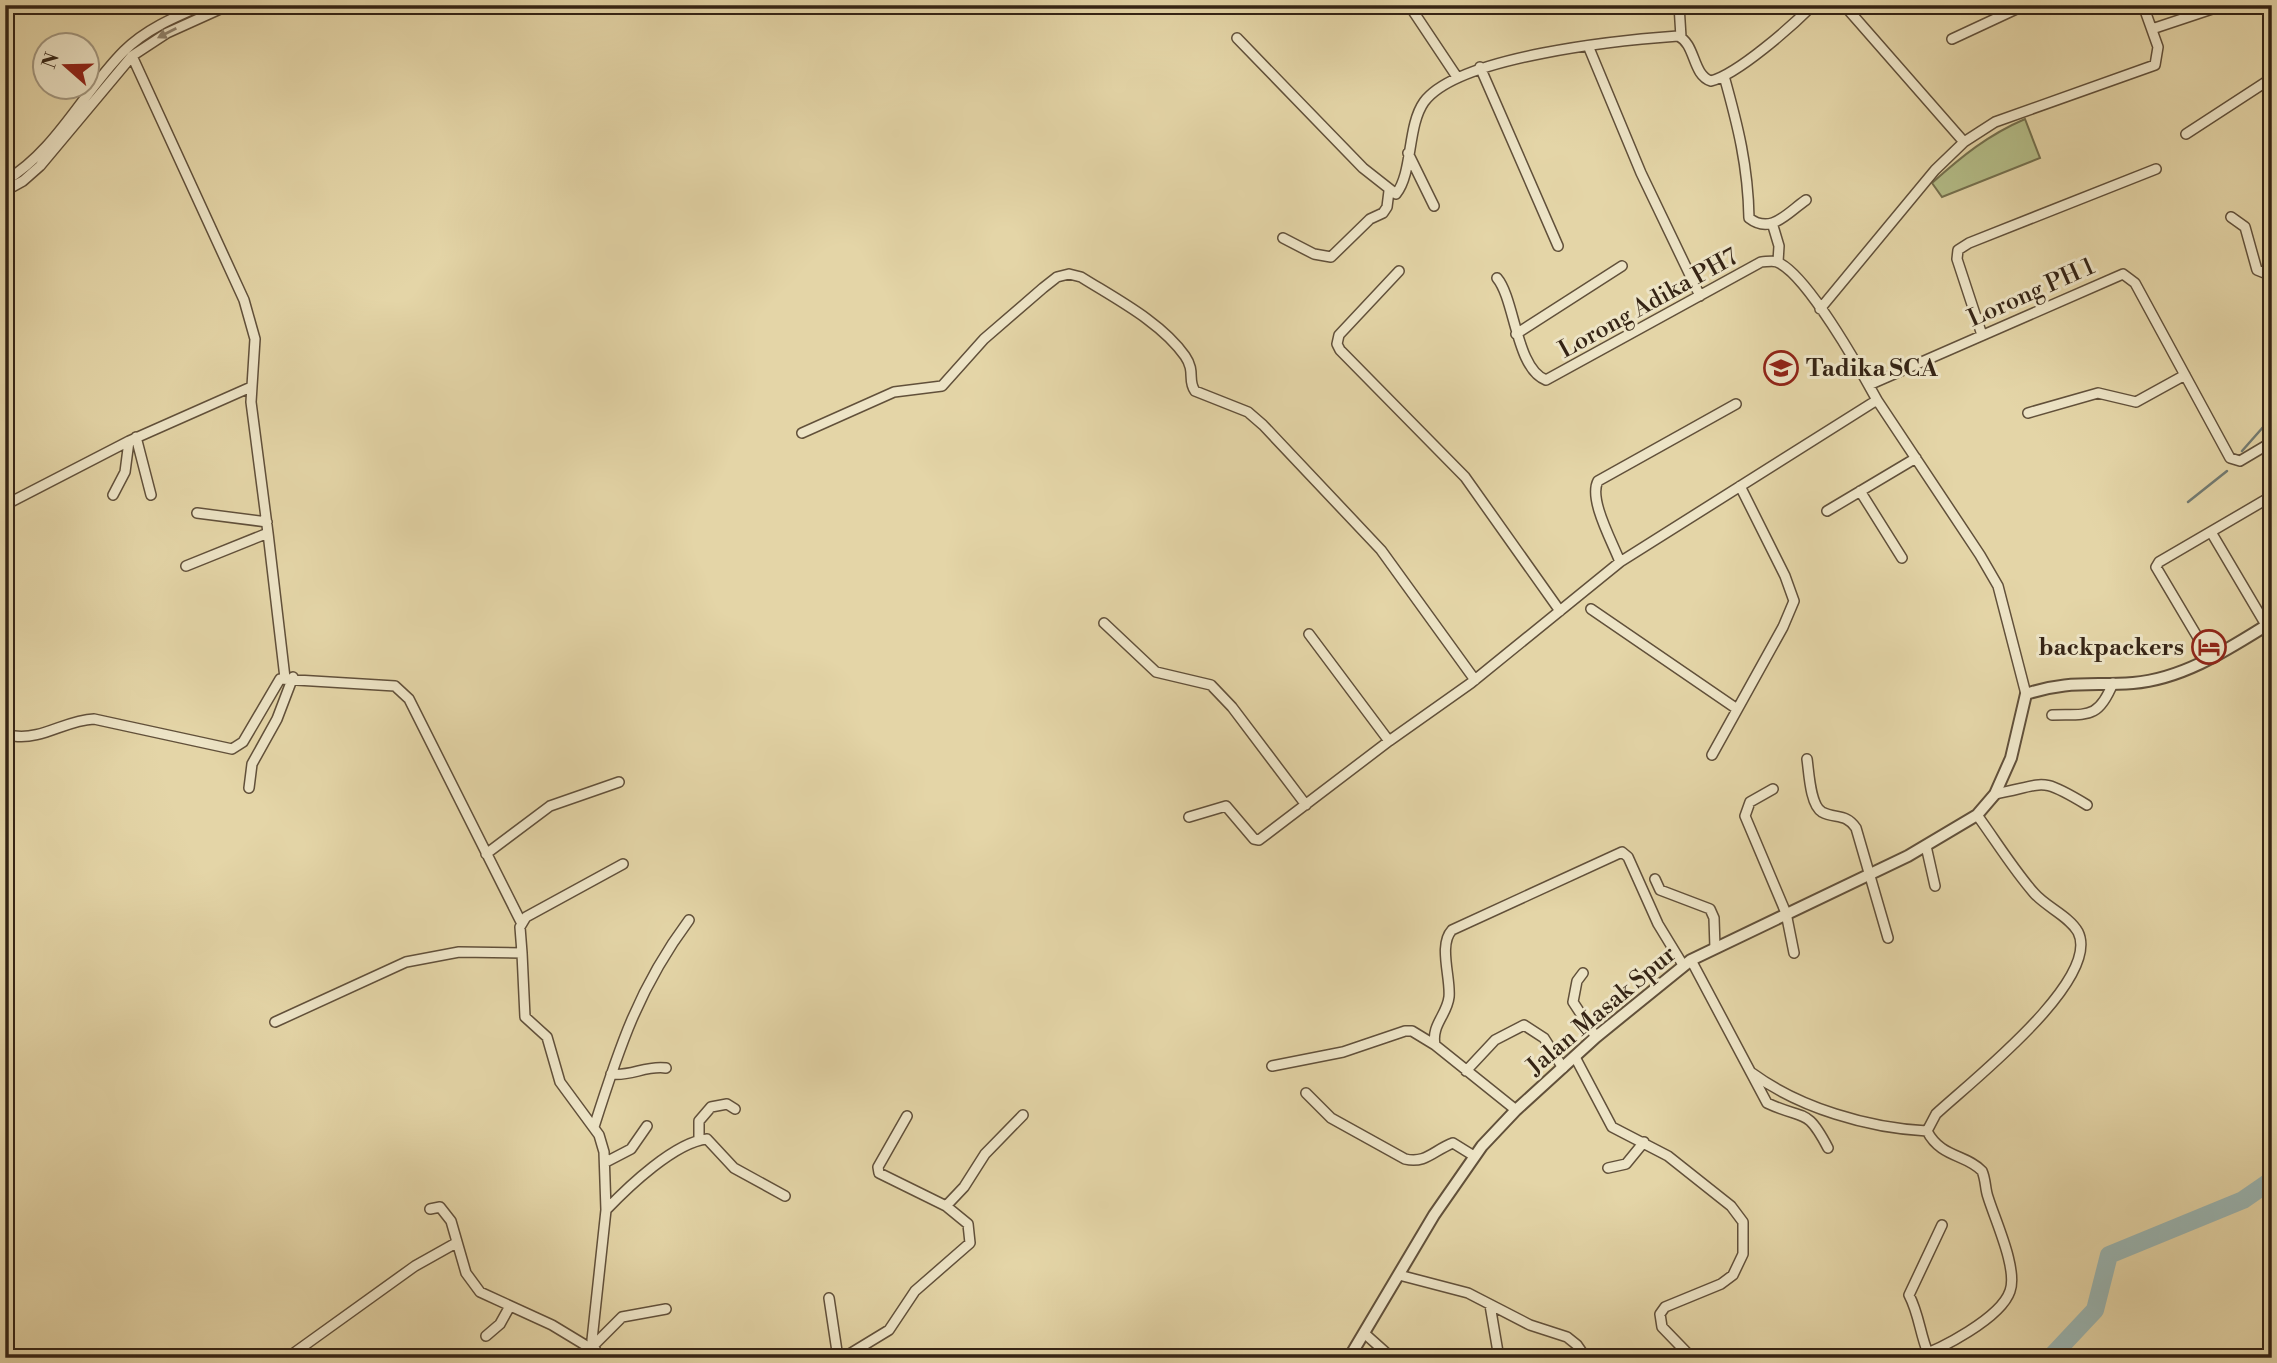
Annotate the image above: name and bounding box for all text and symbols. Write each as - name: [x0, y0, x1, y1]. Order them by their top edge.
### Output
- one-way arrow: [157, 28, 177, 39]
- north arrow: [32, 32, 102, 102]
- text: N: [37, 49, 65, 72]
- street label: Lorong Adika PH7: [1554, 242, 1743, 366]
- street label: Lorong PH 1: [1963, 251, 2100, 334]
- school or university icon: Tadika SCA: [1762, 349, 1800, 387]
- place label: Tadika SCA: [1806, 354, 1939, 384]
- hotel icon: backpackers: [2190, 628, 2228, 666]
- place label: backpackers: [2038, 633, 2184, 663]
- street label: Jalan Masak Spur: [1520, 939, 1683, 1083]

